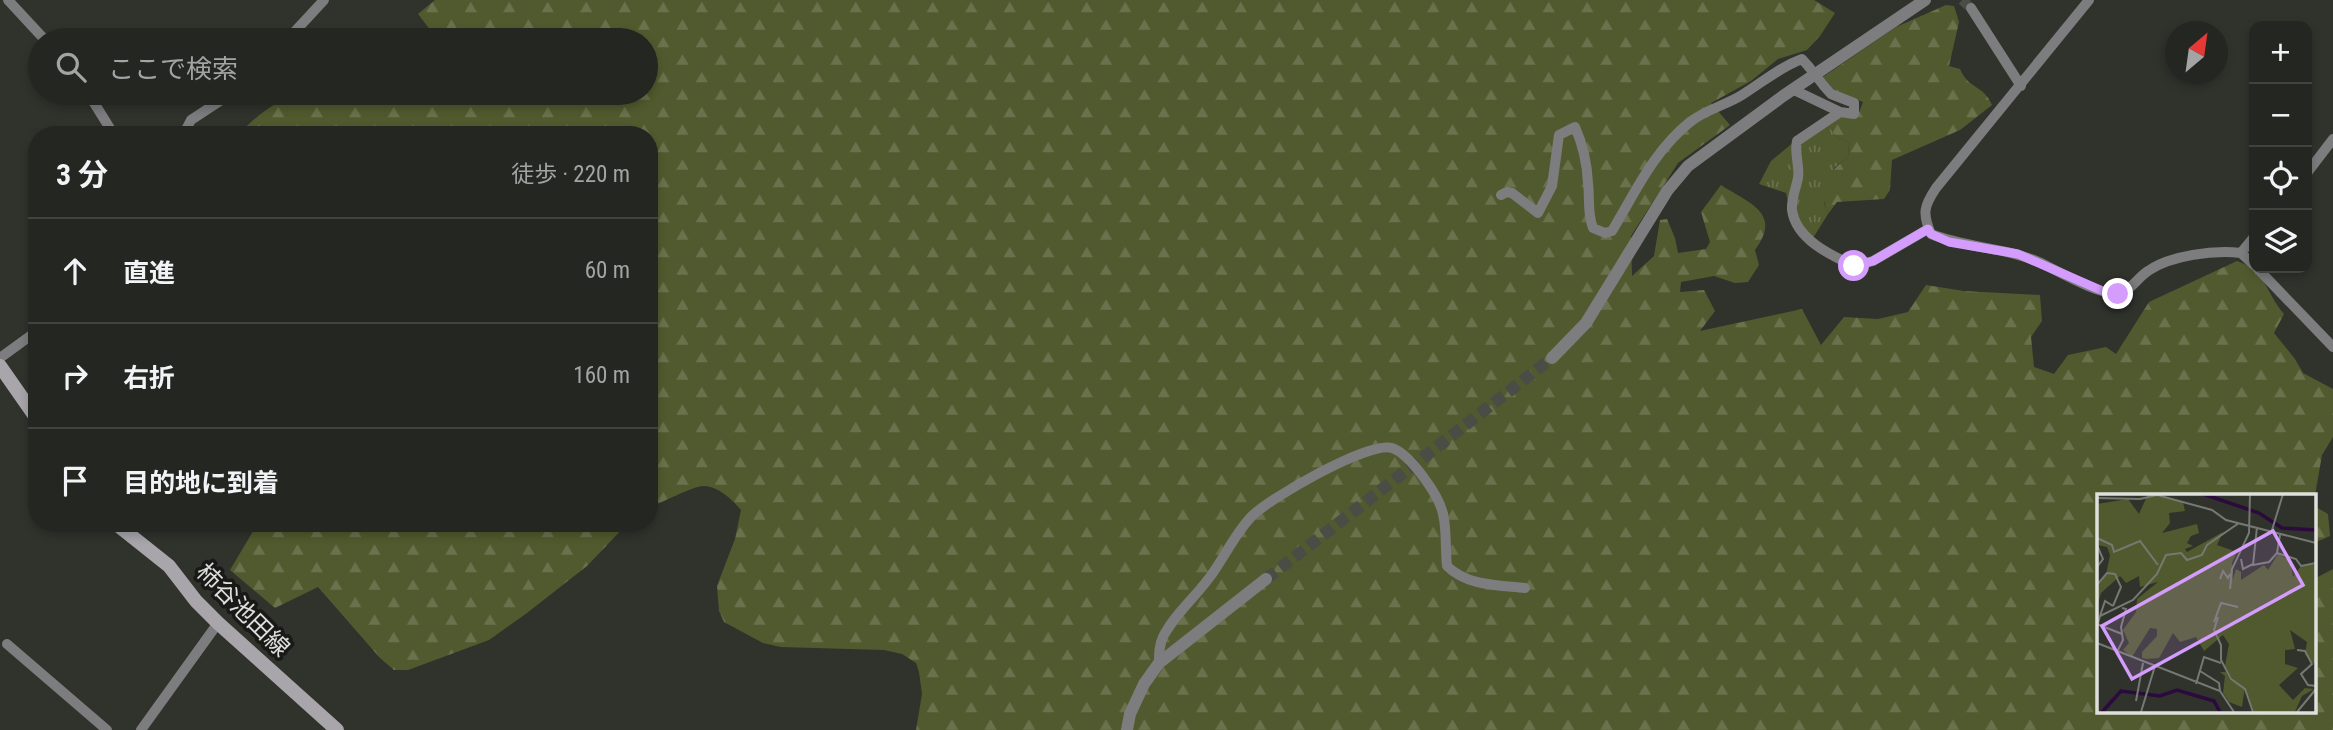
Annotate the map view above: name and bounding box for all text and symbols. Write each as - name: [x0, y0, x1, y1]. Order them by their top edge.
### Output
- north arrow: [2165, 21, 2228, 84]
- map controls: [2249, 21, 2312, 273]
- button: +: [2249, 21, 2312, 84]
- search box: [28, 28, 658, 105]
- icon: search: [52, 48, 90, 86]
- text: ここで検索: [108, 54, 238, 84]
- button: −: [2249, 84, 2312, 147]
- button: locate: [2249, 147, 2312, 210]
- text: 3 分: [56, 157, 108, 192]
- text: 徒歩 · 220 m: [511, 161, 630, 188]
- button: layers: [2249, 210, 2312, 273]
- route start: [1838, 250, 1869, 281]
- icon: ahead: [56, 252, 94, 290]
- text: 60 m: [585, 257, 630, 284]
- text: 直進: [123, 258, 175, 288]
- route end: [2102, 278, 2133, 309]
- icon: right: [56, 357, 94, 395]
- text: 160 m: [573, 362, 630, 389]
- text: 右折: [123, 363, 175, 393]
- icon: arrive: [56, 462, 94, 500]
- text: 目的地に到着: [123, 468, 279, 498]
- inset map: [2097, 494, 2316, 712]
- street label: 柿谷池田線: [191, 558, 295, 662]

